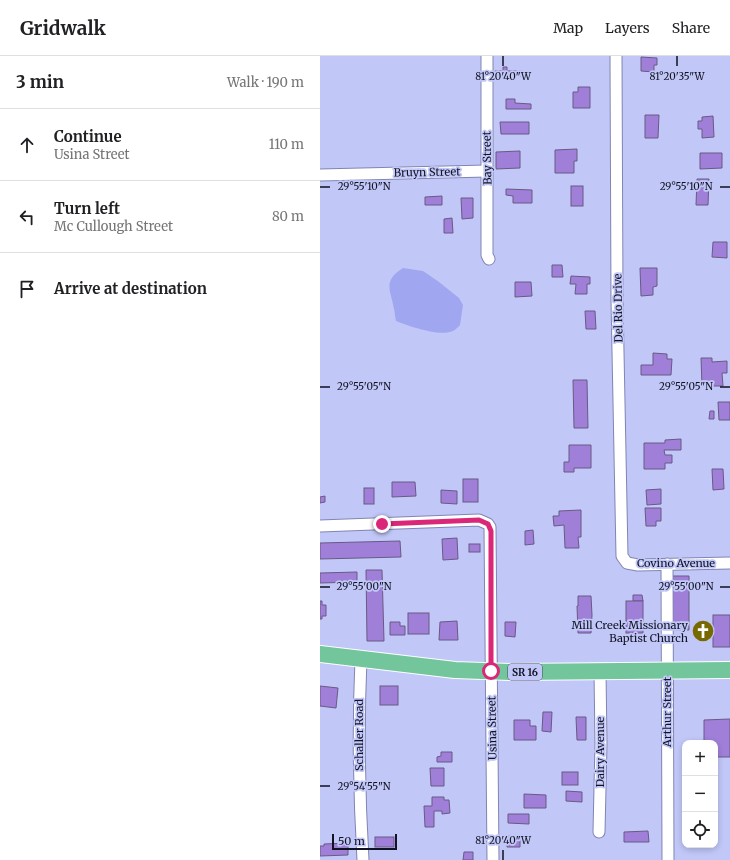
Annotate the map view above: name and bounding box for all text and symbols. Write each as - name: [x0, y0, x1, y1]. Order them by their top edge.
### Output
- text: Gridwalk: [20, 16, 106, 40]
- text: Map: [553, 19, 583, 37]
- text: Layers: [605, 19, 650, 37]
- text: Share: [672, 19, 710, 37]
- text: 81°20'40"W: [475, 70, 532, 83]
- text: 81°20'35"W: [649, 70, 706, 83]
- text: 3 min: [16, 71, 64, 93]
- text: Walk · 190 m: [227, 74, 304, 91]
- text: Continue: [54, 127, 122, 146]
- street label: Bay Street: [480, 130, 494, 185]
- icon: ahead: [16, 134, 38, 156]
- text: 110 m: [269, 136, 304, 153]
- text: Usina Street: [54, 146, 130, 163]
- street label: Bruyn Street: [393, 164, 461, 180]
- text: 29°55'10"N: [338, 180, 391, 193]
- text: 29°55'10"N: [660, 180, 713, 193]
- text: Turn left: [54, 199, 120, 218]
- icon: left: [16, 206, 38, 228]
- text: 80 m: [272, 208, 304, 225]
- text: Mc Cullough Street: [54, 218, 173, 235]
- street label: Del Rio Drive: [610, 273, 626, 343]
- icon: arrive: [16, 278, 38, 300]
- text: Arrive at destination: [54, 279, 207, 298]
- text: 29°55'05"N: [337, 380, 391, 393]
- text: 29°55'05"N: [659, 380, 713, 393]
- route end: [373, 515, 391, 533]
- street label: Covino Avenue: [637, 556, 715, 570]
- text: 29°55'00"N: [337, 580, 392, 593]
- text: 29°55'00"N: [659, 580, 714, 593]
- place label: Mill Creek Missionary Baptist Church: [571, 618, 689, 645]
- church icon: Mill Creek Missionary Baptist Church: [690, 618, 716, 644]
- route start: [482, 662, 500, 680]
- road number: SR 16: [508, 664, 542, 680]
- street label: Arthur Street: [660, 676, 674, 748]
- street label: Usina Street: [484, 695, 500, 760]
- street label: Schaller Road: [352, 699, 366, 771]
- street label: Dairy Avenue: [593, 716, 607, 787]
- map controls: [682, 740, 718, 848]
- button: +: [682, 740, 718, 776]
- button: −: [682, 776, 718, 812]
- text: 29°54'55"N: [338, 780, 391, 793]
- button: locate: [682, 812, 718, 848]
- scale bar: [332, 832, 397, 851]
- text: 50 m: [338, 834, 365, 848]
- text: 81°20'40"W: [475, 834, 532, 847]

